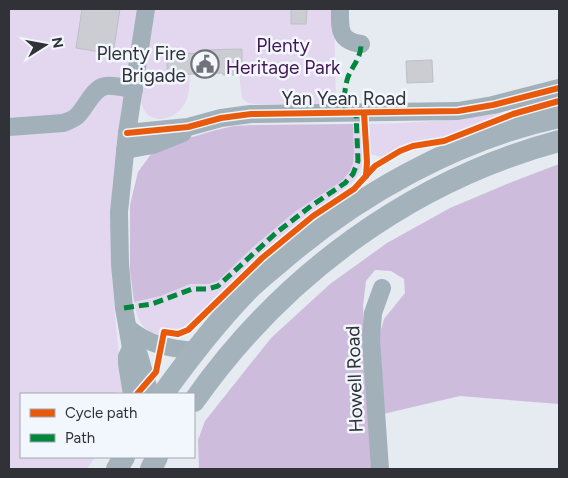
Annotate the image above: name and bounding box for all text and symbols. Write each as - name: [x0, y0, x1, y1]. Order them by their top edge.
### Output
- north arrow: [20, 20, 70, 70]
- park label: Plenty Heritage Park: [226, 34, 341, 79]
- text: N: [48, 36, 67, 50]
- place label: Plenty Fire Brigade: [96, 42, 186, 87]
- public building icon: Plenty Fire Brigade: [190, 49, 220, 79]
- street label: Yan Yean Road: [282, 87, 406, 110]
- street label: Howell Road: [341, 325, 368, 433]
- legend: [20, 393, 195, 458]
- text: Cycle path: [65, 404, 137, 422]
- text: Path: [65, 429, 95, 447]

